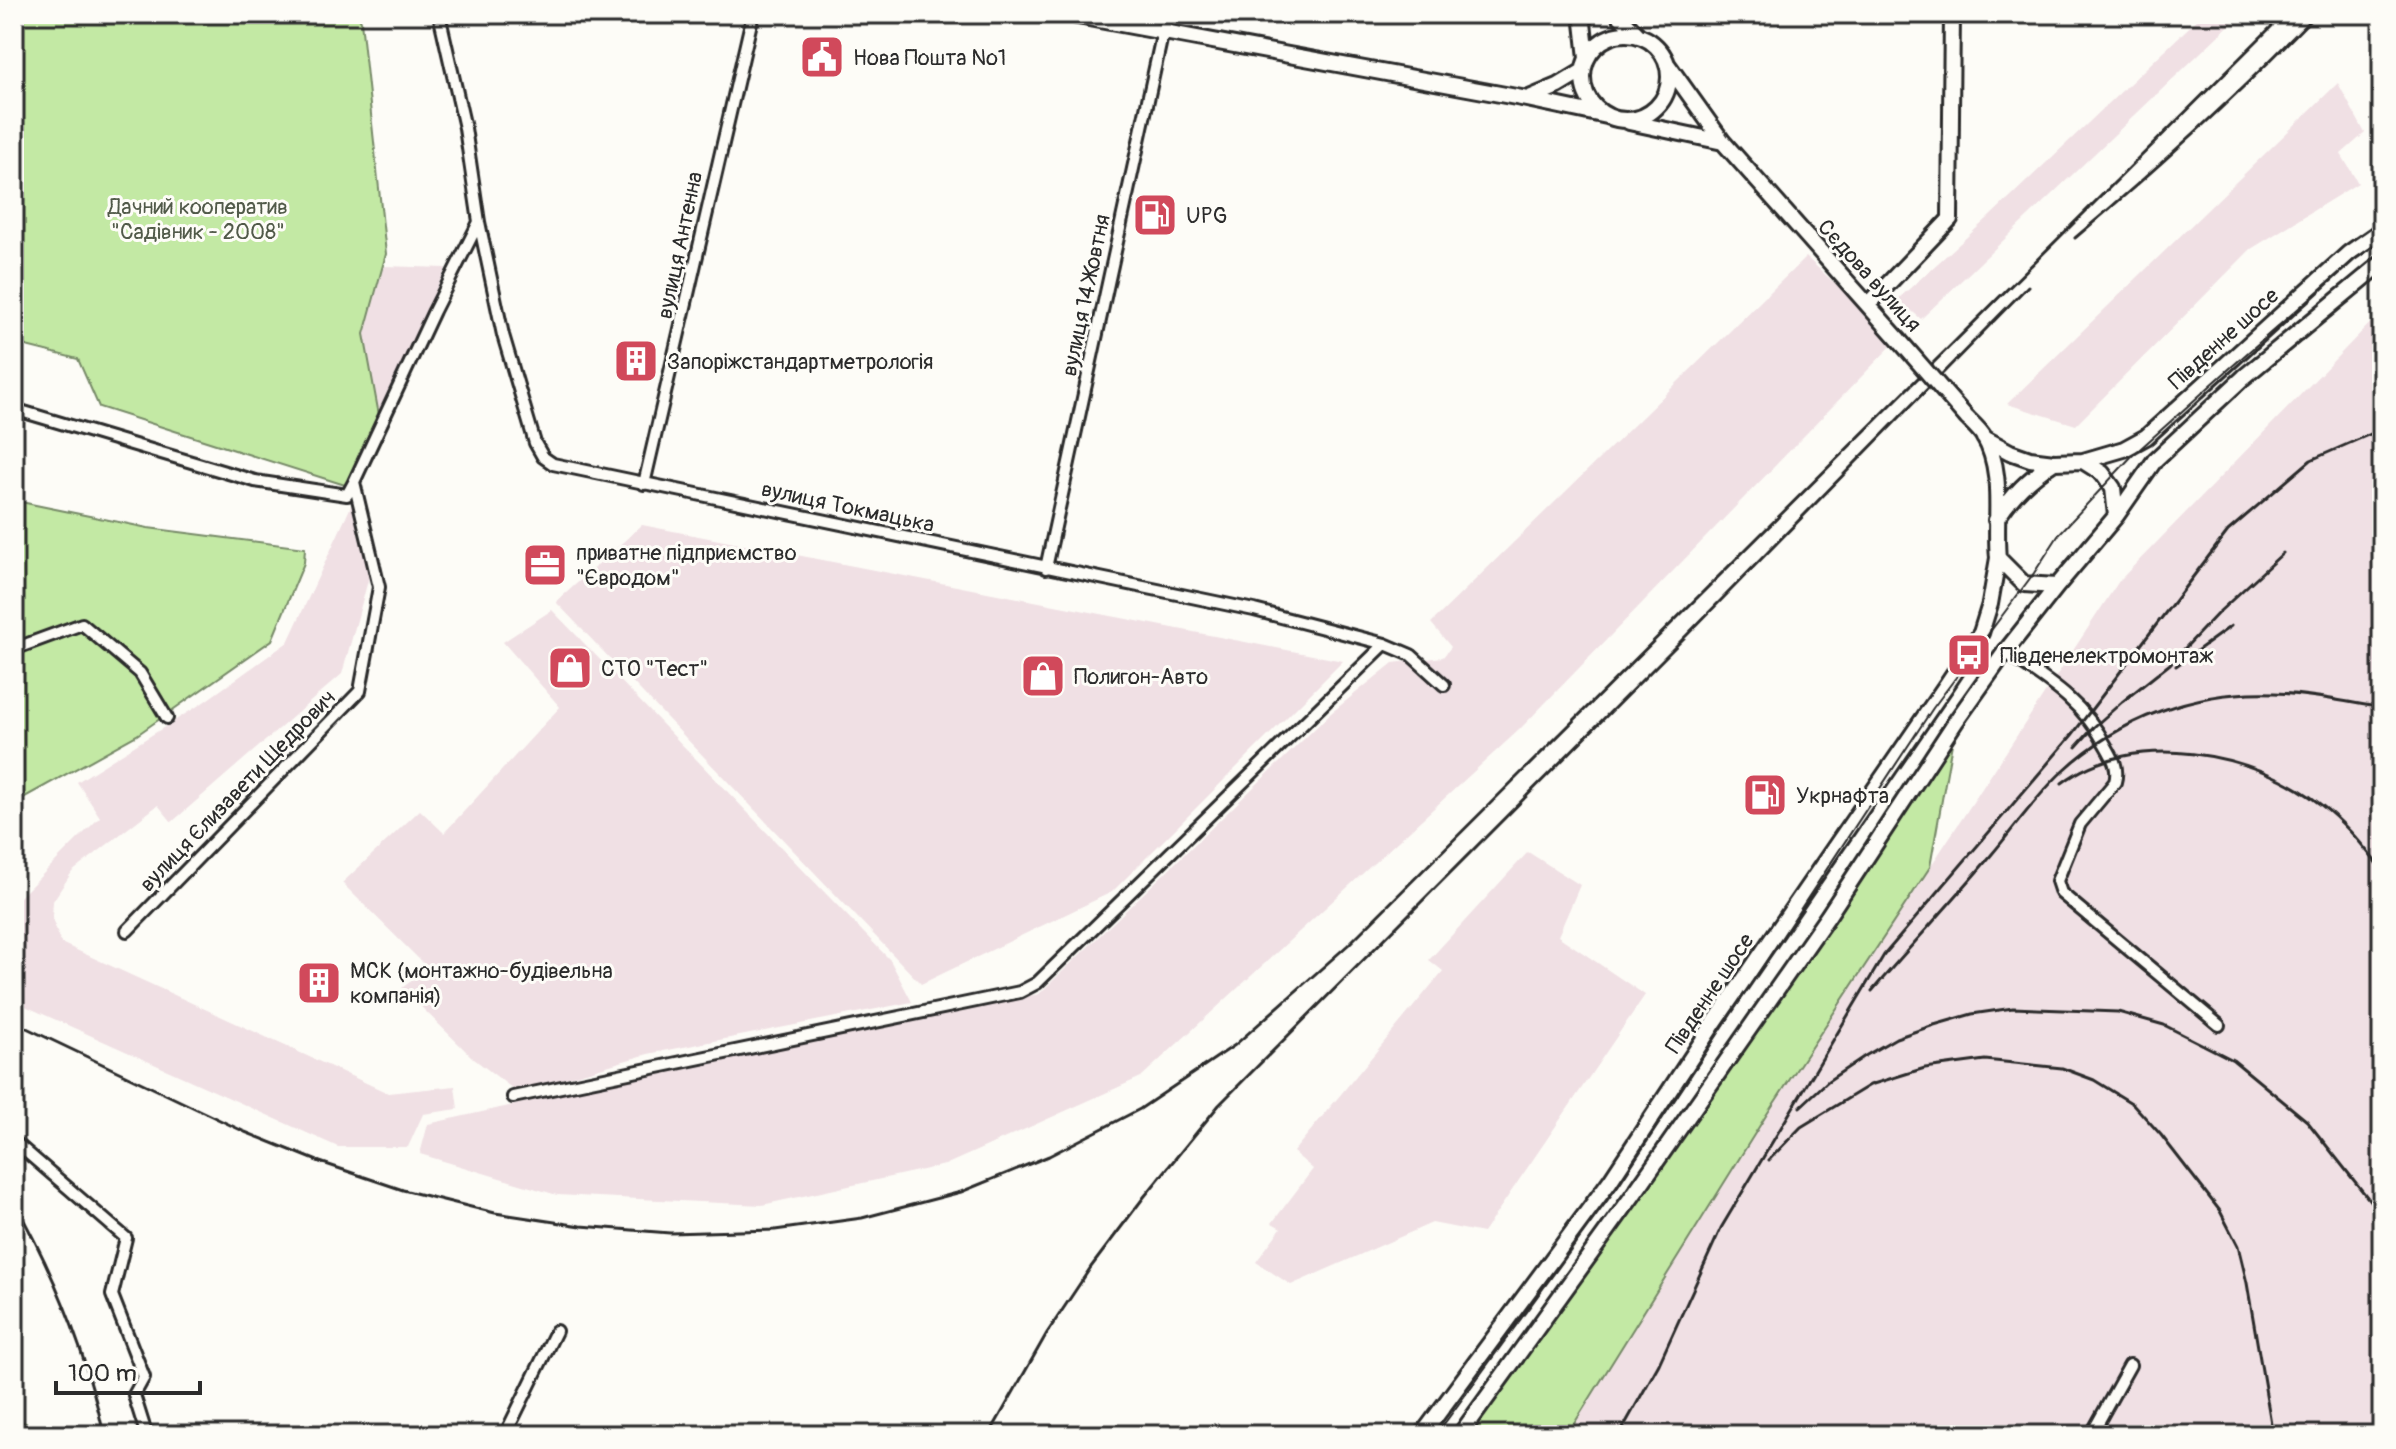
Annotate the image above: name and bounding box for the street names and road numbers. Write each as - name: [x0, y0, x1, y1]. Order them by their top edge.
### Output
- street label: вулиця Антенна: [651, 169, 709, 321]
- street label: вулиця 14 Жовтня: [1055, 212, 1117, 379]
- street label: Сєдова вулиця: [1811, 214, 1927, 338]
- street label: Південне шосе: [2163, 282, 2285, 396]
- street label: вулиця Токмацька: [759, 475, 937, 539]
- street label: вулиця Єлизавети Щедрович: [134, 684, 342, 898]
- street label: Південне шосе: [1659, 928, 1760, 1059]

